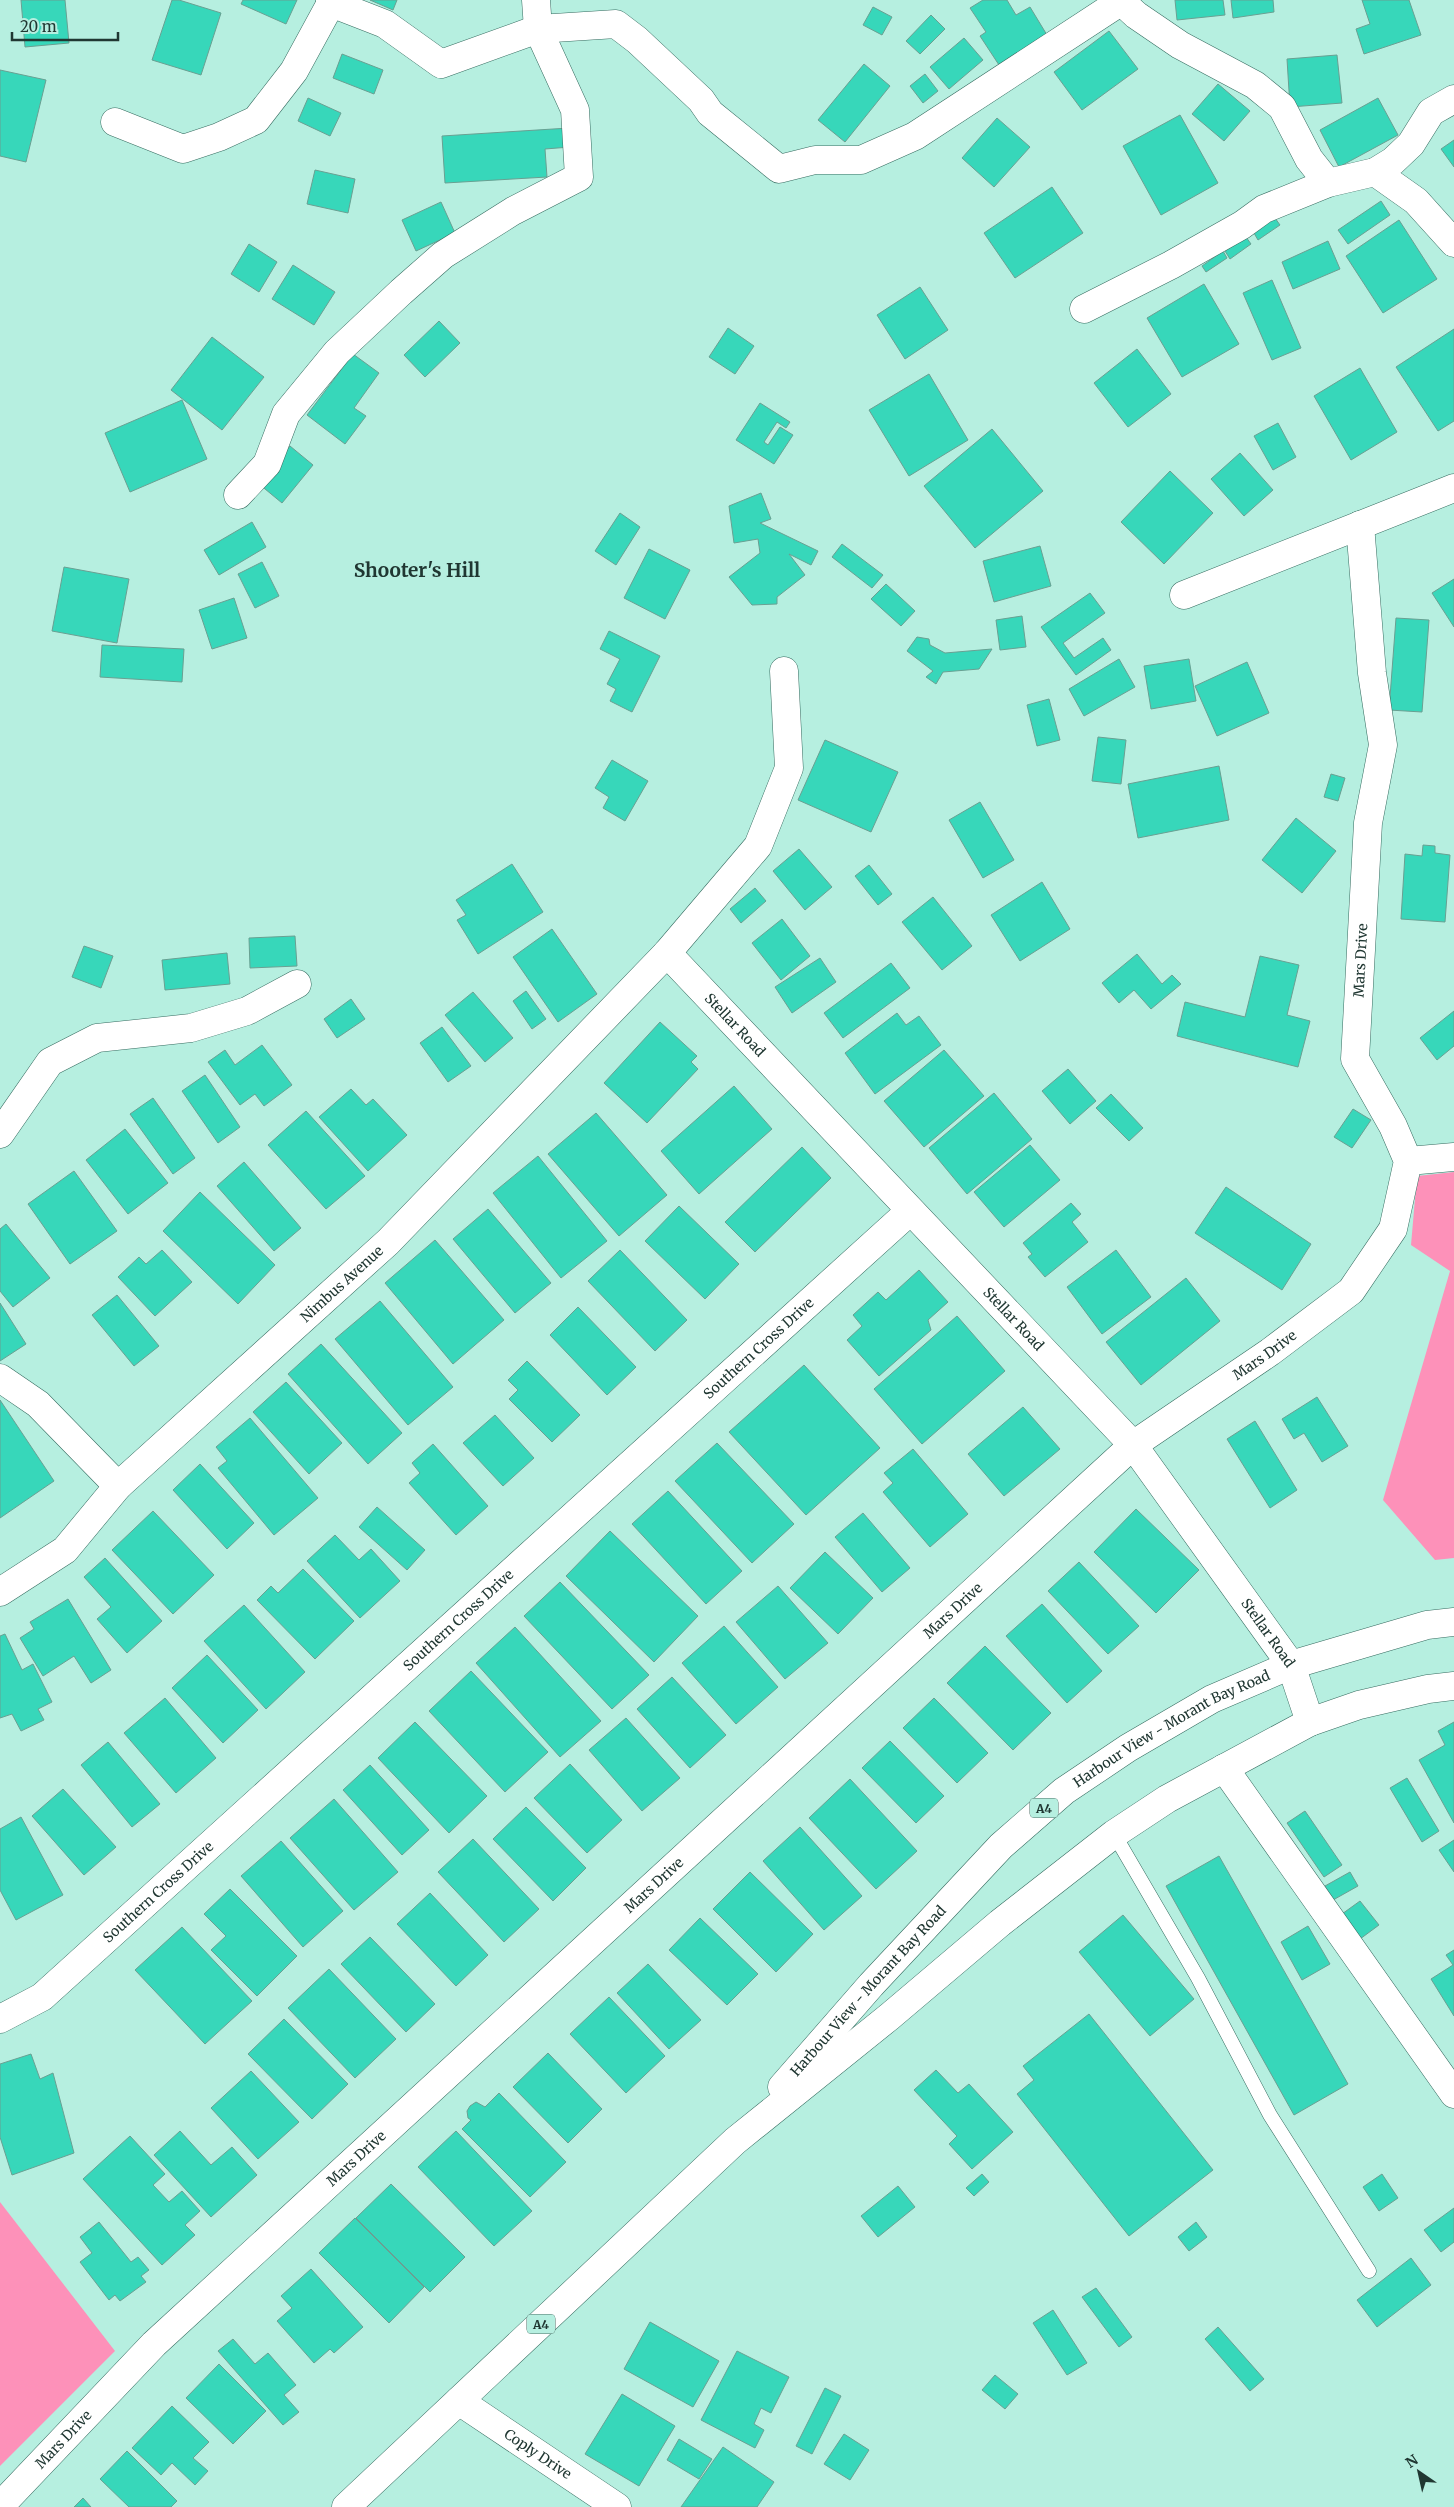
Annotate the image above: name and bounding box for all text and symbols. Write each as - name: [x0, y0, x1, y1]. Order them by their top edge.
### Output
- scale bar: [12, 10, 119, 42]
- text: 20 m: [20, 17, 57, 36]
- district label: Shooter's Hill: [354, 558, 480, 582]
- street label: Mars Drive: [1349, 923, 1371, 998]
- street label: Stellar Road: [701, 989, 770, 1061]
- street label: Nimbus Avenue: [297, 1242, 387, 1326]
- street label: Stellar Road: [979, 1283, 1048, 1355]
- street label: Southern Cross Drive: [700, 1294, 817, 1403]
- street label: Mars Drive: [1229, 1326, 1300, 1384]
- street label: Southern Cross Drive: [399, 1566, 517, 1675]
- street label: Mars Drive: [919, 1579, 986, 1642]
- street label: Stellar Road: [1237, 1595, 1299, 1671]
- street label: Harbour View - Morant Bay Road: [1070, 1666, 1273, 1791]
- road number: A4: [1030, 1799, 1058, 1818]
- street label: Southern Cross Drive: [99, 1837, 217, 1946]
- street label: Mars Drive: [620, 1853, 687, 1917]
- street label: Harbour View - Morant Bay Road: [786, 1901, 950, 2080]
- street label: Mars Drive: [323, 2127, 390, 2190]
- road number: A4: [527, 2314, 555, 2334]
- street label: Mars Drive: [31, 2406, 95, 2472]
- street label: Coply Drive: [501, 2425, 575, 2483]
- north arrow: [1394, 2447, 1444, 2497]
- text: N: [1402, 2451, 1421, 2472]

